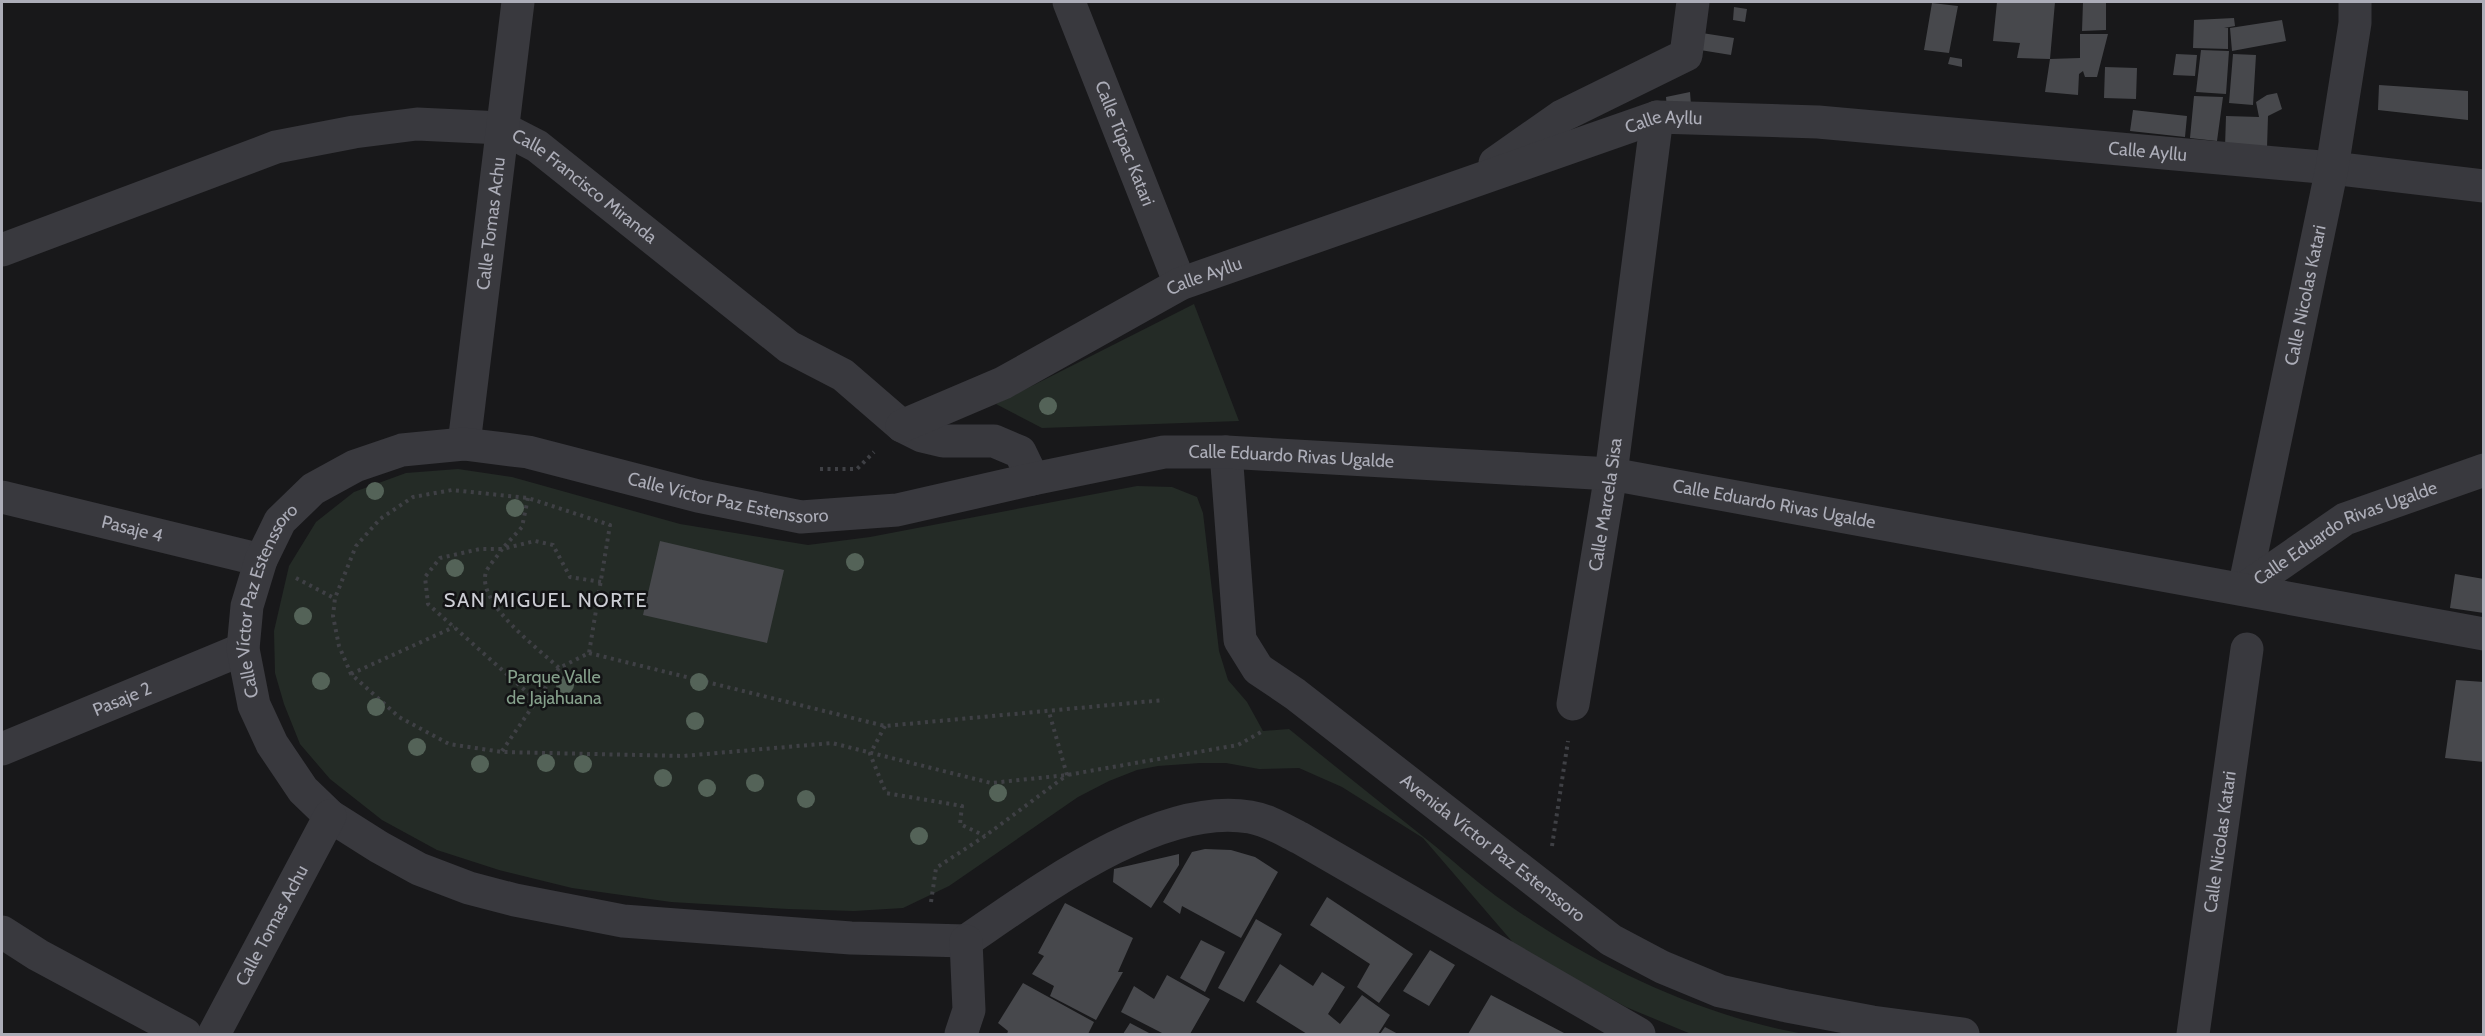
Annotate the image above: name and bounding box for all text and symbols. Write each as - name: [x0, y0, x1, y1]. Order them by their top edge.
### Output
- street label: Calle Túpac Katari: [1090, 78, 1159, 209]
- street label: Calle Ayllu: [1622, 105, 1703, 138]
- street label: Calle Francisco Miranda: [508, 124, 662, 249]
- street label: Calle Ayllu: [2107, 137, 2188, 166]
- street label: Calle Tomas Achu: [472, 156, 510, 291]
- street label: Calle Nicolas Katari: [2280, 223, 2331, 368]
- street label: Calle Ayllu: [1162, 252, 1245, 300]
- street label: Calle Marcela Sisa: [1584, 436, 1627, 573]
- street label: Calle Eduardo Rivas Ugalde: [1189, 441, 1395, 473]
- street label: Calle Víctor Paz Estenssoro: [625, 467, 829, 528]
- street label: Calle Eduardo Rivas Ugalde: [1671, 475, 1877, 533]
- street label: Calle Eduardo Rivas Ugalde: [2249, 476, 2440, 590]
- street label: Calle Víctor Paz Estenssoro: [232, 499, 302, 700]
- street label: Pasaje 4: [99, 511, 165, 547]
- district label: SAN MIGUEL NORTE: [444, 588, 648, 612]
- park label: Parque Valle de Jajahuana: [506, 666, 602, 709]
- street label: Pasaje 2: [90, 677, 155, 721]
- street label: Avenida Víctor Paz Estenssoro: [1396, 769, 1590, 927]
- street label: Calle Nicolas Katari: [2199, 770, 2241, 914]
- street label: Calle Tomas Achu: [231, 861, 313, 990]

